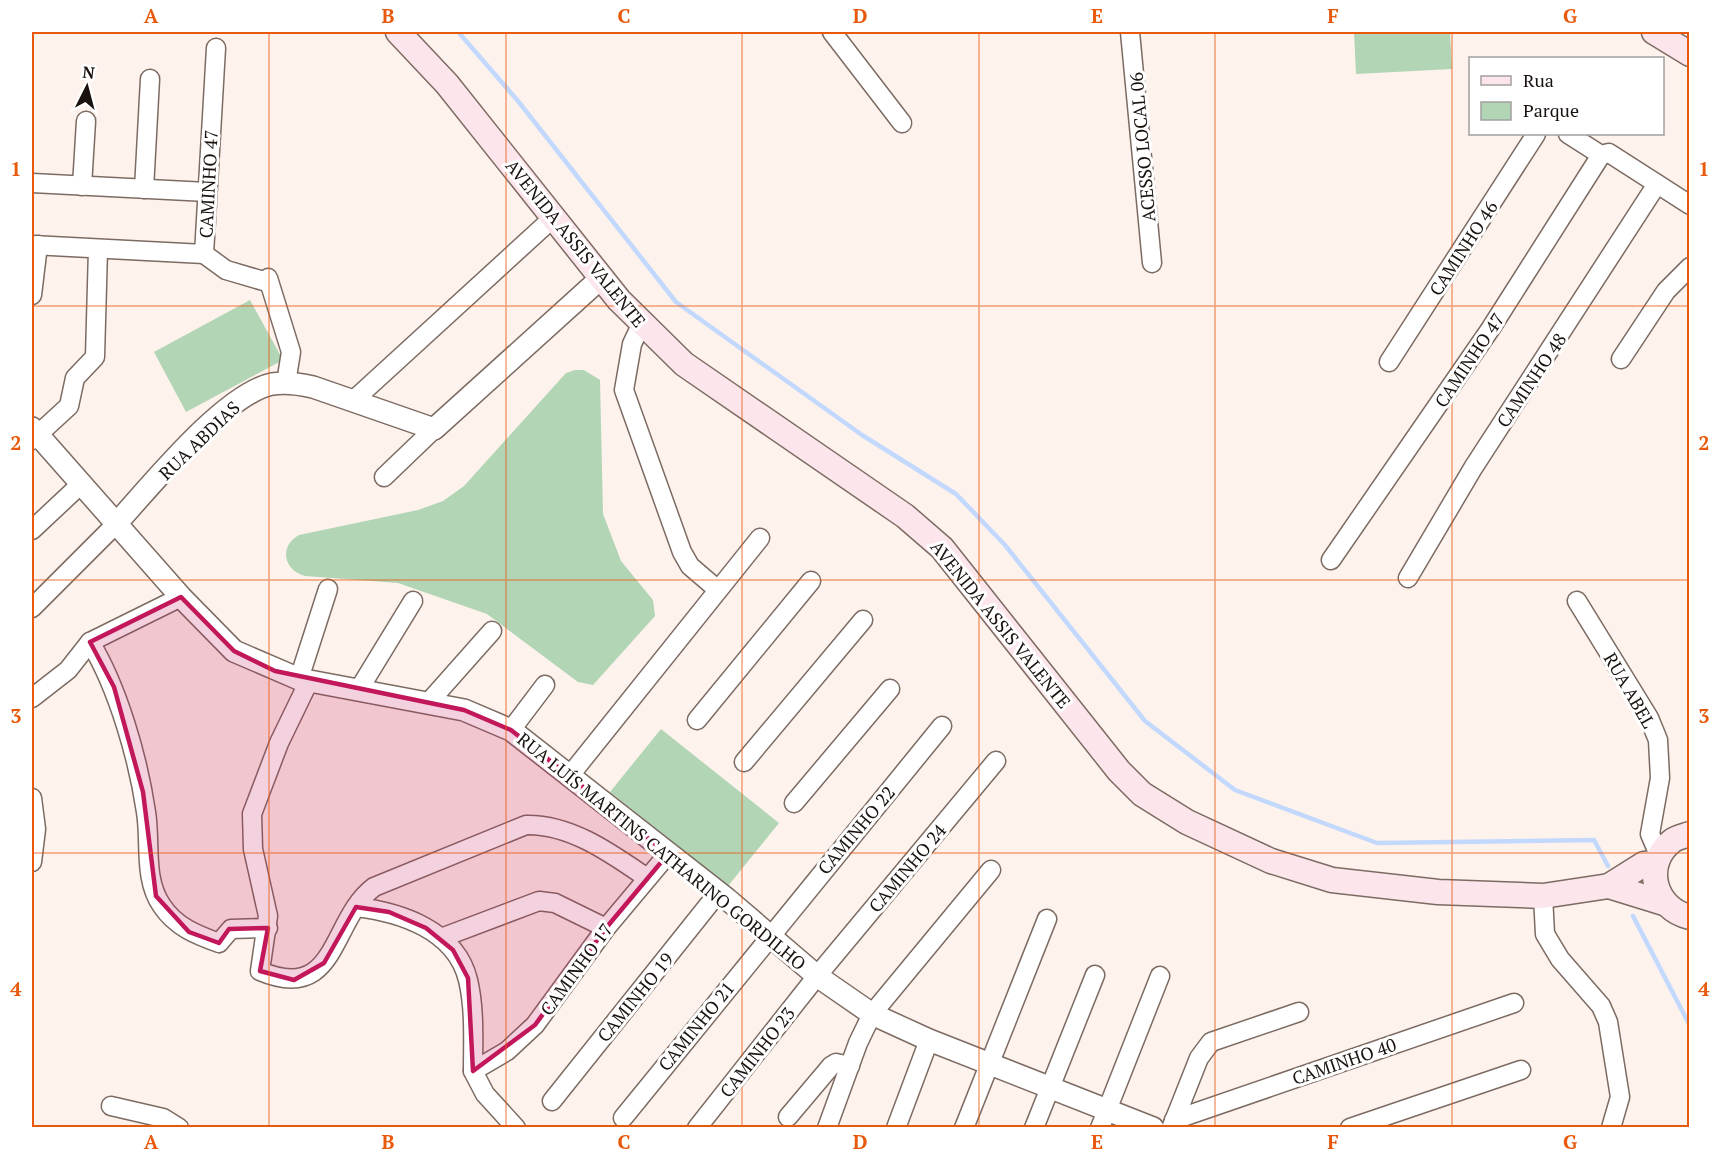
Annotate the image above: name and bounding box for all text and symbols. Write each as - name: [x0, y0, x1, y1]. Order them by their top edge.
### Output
- text: A: [144, 2, 159, 29]
- text: B: [382, 2, 395, 29]
- text: C: [617, 2, 631, 29]
- text: D: [853, 2, 867, 29]
- text: E: [1091, 2, 1103, 29]
- text: F: [1327, 2, 1339, 29]
- text: G: [1563, 2, 1577, 29]
- north arrow: [57, 57, 117, 117]
- legend: [1469, 57, 1664, 135]
- text: N: [81, 61, 96, 84]
- text: Rua: [1523, 68, 1554, 92]
- street label: ACESSO LOCAL 06: [1123, 71, 1160, 223]
- text: Parque: [1523, 98, 1579, 122]
- street label: CAMINHO 47: [193, 129, 223, 239]
- street label: AVENIDA ASSIS VALENTE: [501, 154, 651, 332]
- text: 1: [10, 155, 22, 182]
- text: 1: [1698, 155, 1710, 182]
- street label: CAMINHO 46: [1423, 196, 1503, 300]
- street label: CAMINHO 47: [1429, 308, 1509, 412]
- street label: CAMINHO 48: [1491, 328, 1571, 432]
- street label: RUA ABDIAS: [153, 395, 245, 485]
- text: 2: [10, 429, 22, 456]
- text: 2: [1698, 429, 1710, 456]
- street label: AVENIDA ASSIS VALENTE: [926, 535, 1076, 713]
- street label: RUA ABEL: [1599, 648, 1661, 732]
- text: 3: [10, 702, 22, 729]
- text: 3: [1698, 702, 1710, 729]
- street label: RUA LUÍS MARTINS CATHARINO GORDILHO: [513, 727, 811, 975]
- street label: CAMINHO 22: [812, 781, 900, 879]
- street label: CAMINHO 24: [863, 818, 951, 917]
- street label: CAMINHO 17: [534, 918, 618, 1020]
- street label: CAMINHO 19: [592, 947, 678, 1047]
- text: 4: [10, 975, 22, 1002]
- text: 4: [1698, 975, 1710, 1002]
- street label: CAMINHO 21: [653, 976, 739, 1076]
- street label: CAMINHO 23: [714, 1002, 800, 1102]
- street label: CAMINHO 40: [1289, 1032, 1399, 1090]
- text: A: [144, 1128, 159, 1155]
- text: B: [382, 1128, 395, 1155]
- text: C: [617, 1128, 631, 1155]
- text: D: [853, 1128, 867, 1155]
- text: E: [1091, 1128, 1103, 1155]
- text: F: [1327, 1128, 1339, 1155]
- text: G: [1563, 1128, 1577, 1155]

